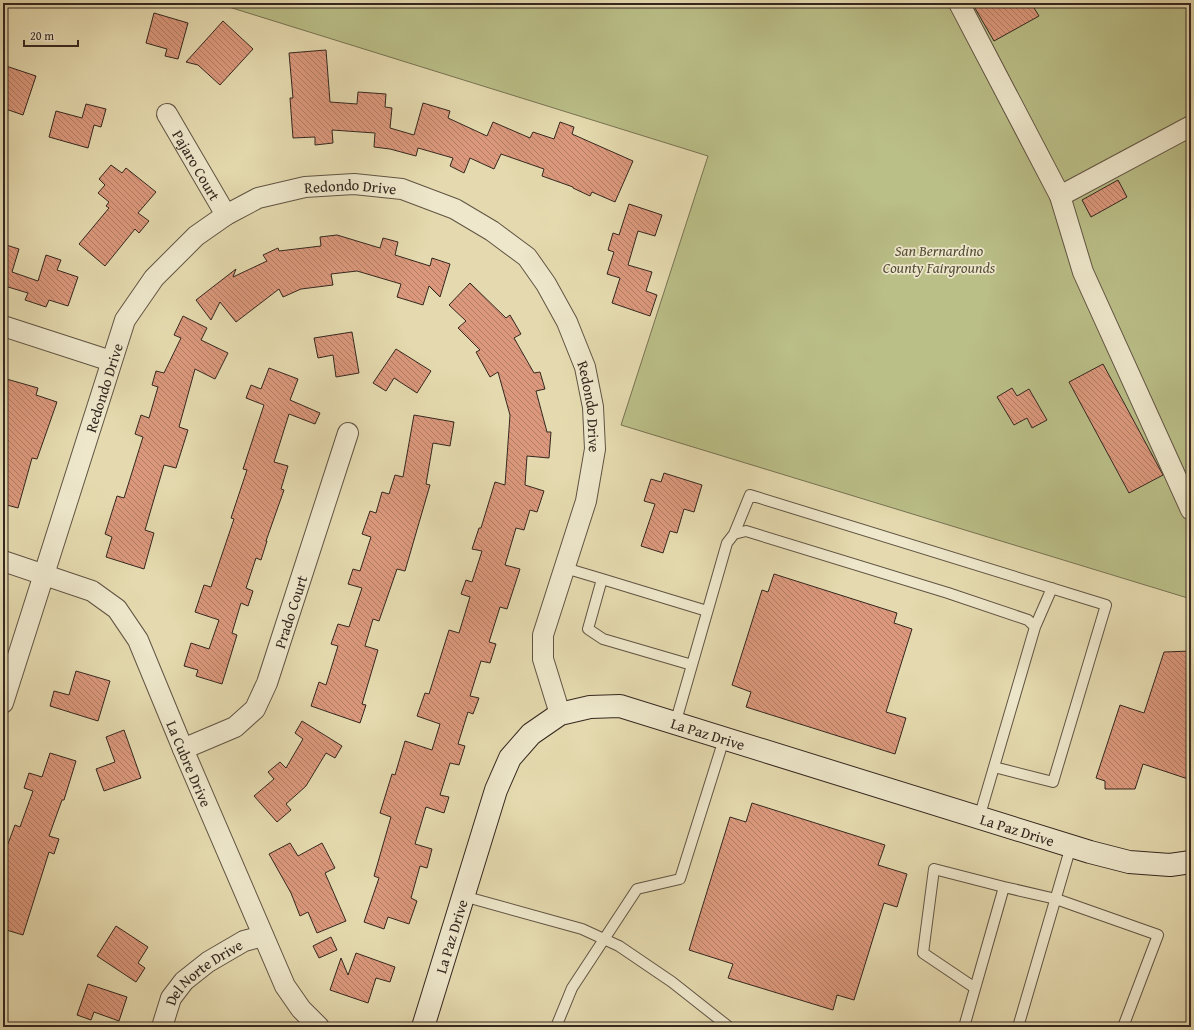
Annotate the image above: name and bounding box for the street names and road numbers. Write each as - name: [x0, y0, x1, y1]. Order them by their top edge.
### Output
- street label: Pajaro Court: [168, 126, 226, 205]
- street label: Redondo Drive: [304, 173, 397, 199]
- street label: Redondo Drive: [79, 340, 128, 435]
- street label: Redondo Drive: [573, 357, 606, 453]
- street label: Prado Court: [268, 572, 312, 651]
- street label: La Paz Drive: [668, 712, 748, 755]
- street label: La Cubre Drive: [162, 717, 217, 810]
- street label: La Paz Drive: [978, 808, 1057, 851]
- street label: La Paz Drive: [430, 897, 472, 976]
- street label: Del Norte Drive: [159, 934, 246, 1008]

